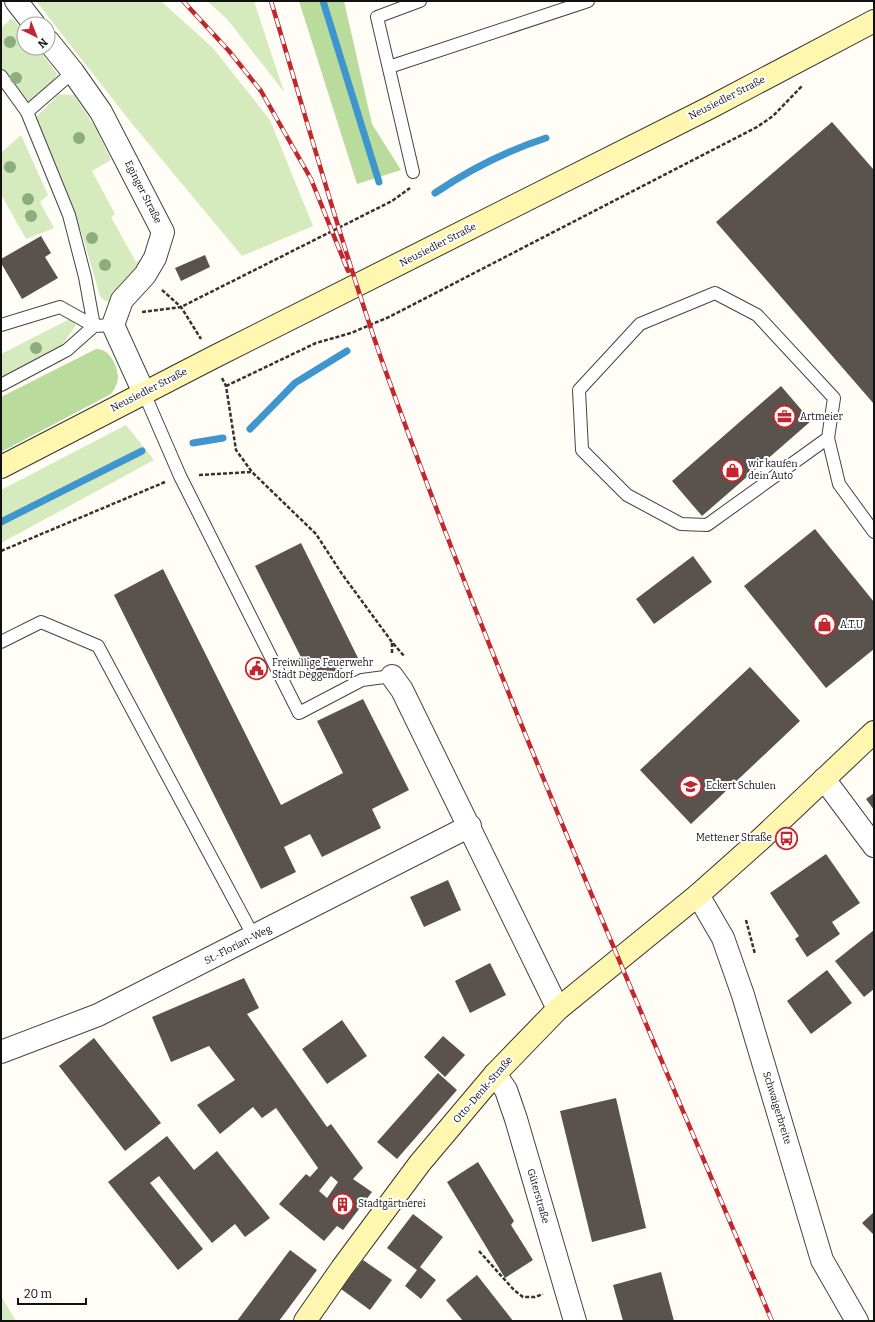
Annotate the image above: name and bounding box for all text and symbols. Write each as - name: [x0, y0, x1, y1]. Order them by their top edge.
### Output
- north arrow: [16, 16, 56, 56]
- text: N: [35, 35, 50, 51]
- street label: Neusiedler Straße: [687, 74, 767, 122]
- street label: Eginger Straße: [122, 158, 164, 226]
- street label: Neusiedler Straße: [398, 221, 478, 269]
- street label: Neusiedler Straße: [109, 366, 189, 414]
- office icon: Artmeier: [772, 404, 798, 430]
- place label: Artmeier: [800, 411, 843, 423]
- shop icon: wir kaufen dein Auto: [720, 457, 746, 483]
- place label: wir kaufen dein Auto: [747, 458, 798, 482]
- shop icon: A.T.U: [812, 612, 838, 638]
- place label: A.T.U: [840, 619, 864, 631]
- public building icon: Freiwillige Feuerwehr Stadt Deggendorf: [244, 656, 270, 682]
- place label: Freiwillige Feuerwehr Stadt Deggendorf: [272, 657, 374, 681]
- school or university icon: Eckert Schulen: [677, 773, 703, 799]
- place label: Eckert Schulen: [706, 780, 776, 792]
- bus stop icon: Mettener Straße: [774, 825, 800, 851]
- place label: Mettener Straße: [696, 832, 772, 844]
- street label: St.-Florian-Weg: [202, 923, 274, 967]
- street label: Otto-Denk-Straße: [451, 1054, 515, 1126]
- street label: Schwaigerbreite: [760, 1070, 794, 1146]
- street label: Güterstraße: [524, 1167, 552, 1225]
- building icon: Stadtgärtnerei: [329, 1191, 355, 1217]
- place label: Stadtgärtnerei: [358, 1198, 426, 1210]
- scale bar: [18, 1280, 86, 1306]
- text: 20 m: [24, 1287, 53, 1301]

